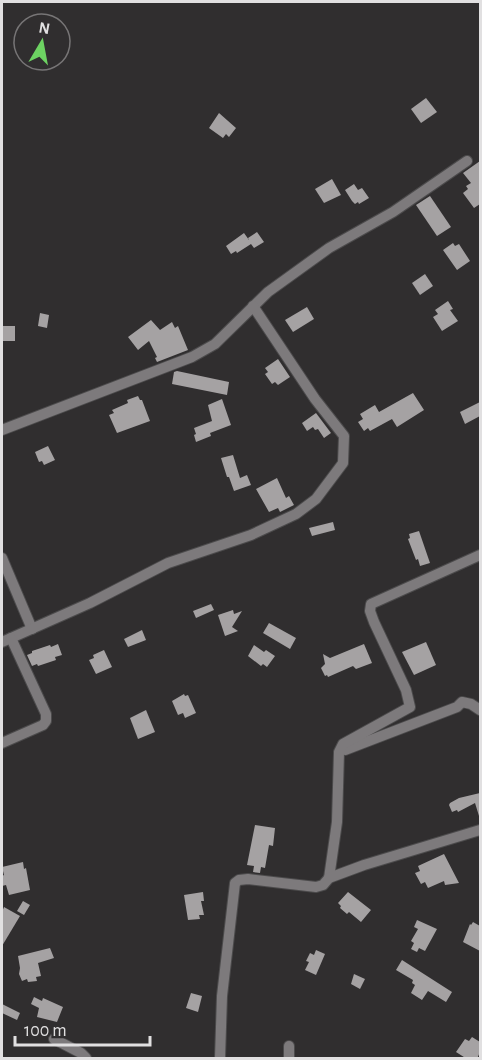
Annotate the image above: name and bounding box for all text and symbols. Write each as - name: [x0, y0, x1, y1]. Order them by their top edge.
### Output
- north arrow: [12, 12, 72, 72]
- text: N: [38, 19, 51, 37]
- scale bar: [15, 1009, 150, 1047]
- text: 100 m: [24, 1022, 67, 1040]

